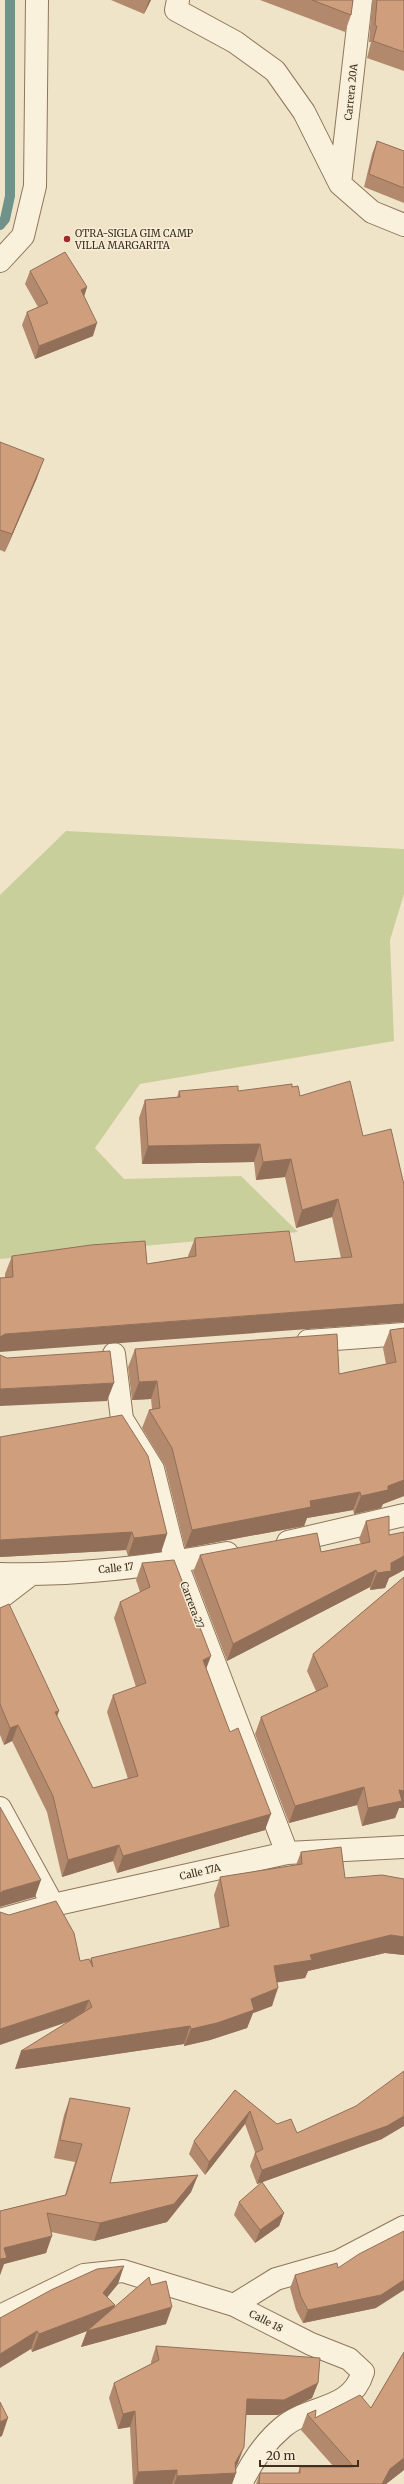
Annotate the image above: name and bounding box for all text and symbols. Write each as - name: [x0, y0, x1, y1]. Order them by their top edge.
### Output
- street label: Carrera 20A: [342, 62, 361, 121]
- place label: OTRA-SIGLA GIM CAMP VILLA MARGARITA: [74, 227, 194, 252]
- marker: OTRA-SIGLA GIM CAMP VILLA MARGARITA: [62, 234, 72, 244]
- street label: Calle 17: [98, 1560, 135, 1576]
- street label: Carrera 27: [177, 1580, 207, 1631]
- street label: Calle 17A: [178, 1861, 223, 1883]
- street label: Calle 18: [247, 2307, 285, 2335]
- scale bar: [260, 2442, 358, 2468]
- text: 20 m: [266, 2448, 295, 2463]

